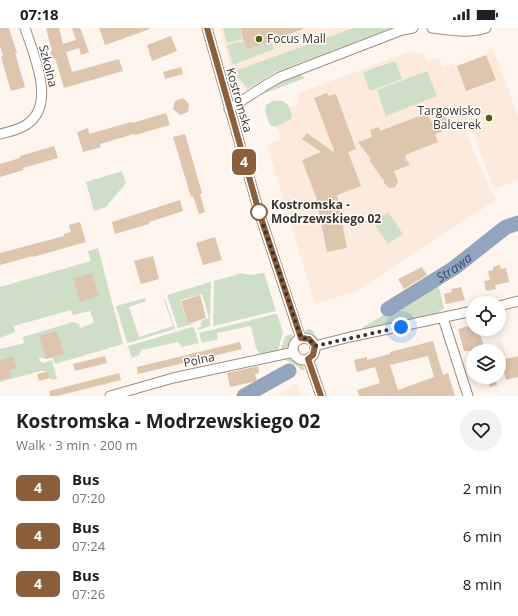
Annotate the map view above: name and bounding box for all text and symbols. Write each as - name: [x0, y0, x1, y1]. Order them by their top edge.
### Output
- text: 07:18: [20, 4, 59, 24]
- place label: Focus Mall: [267, 30, 326, 47]
- marker: Focus Mall: [254, 34, 264, 44]
- street label: Szkolna: [35, 43, 62, 89]
- street label: Kostromska: [222, 66, 257, 134]
- place label: Targowisko Balcerek: [418, 102, 482, 133]
- marker: Targowisko Balcerek: [484, 113, 494, 123]
- line badge: 4: [231, 149, 257, 175]
- text: 4: [240, 152, 248, 171]
- place label: Kostromska - Modrzewskiego 02: [271, 196, 381, 227]
- marker: Kostromska - Modrzewskiego 02: [250, 203, 268, 221]
- water label: Strawa: [433, 248, 476, 286]
- map controls: [466, 296, 506, 384]
- button: locate: [466, 296, 506, 336]
- your location: [391, 317, 411, 337]
- button: layers: [466, 344, 506, 384]
- street label: Polna: [182, 348, 216, 371]
- text: Kostromska - Modrzewskiego 02: [16, 408, 320, 434]
- button: heart: [460, 409, 502, 451]
- text: Walk · 3 min · 200 m: [16, 436, 138, 454]
- text: Bus: [72, 469, 99, 489]
- text: 4: [34, 478, 42, 497]
- text: 2 min: [463, 478, 502, 498]
- text: 07:20: [72, 489, 105, 507]
- text: Bus: [72, 517, 99, 537]
- text: 4: [34, 526, 42, 545]
- text: 6 min: [463, 526, 502, 546]
- text: 07:24: [72, 537, 105, 555]
- text: Bus: [72, 565, 99, 585]
- text: 4: [34, 574, 42, 593]
- text: 8 min: [463, 574, 502, 594]
- text: 07:26: [72, 585, 105, 603]

